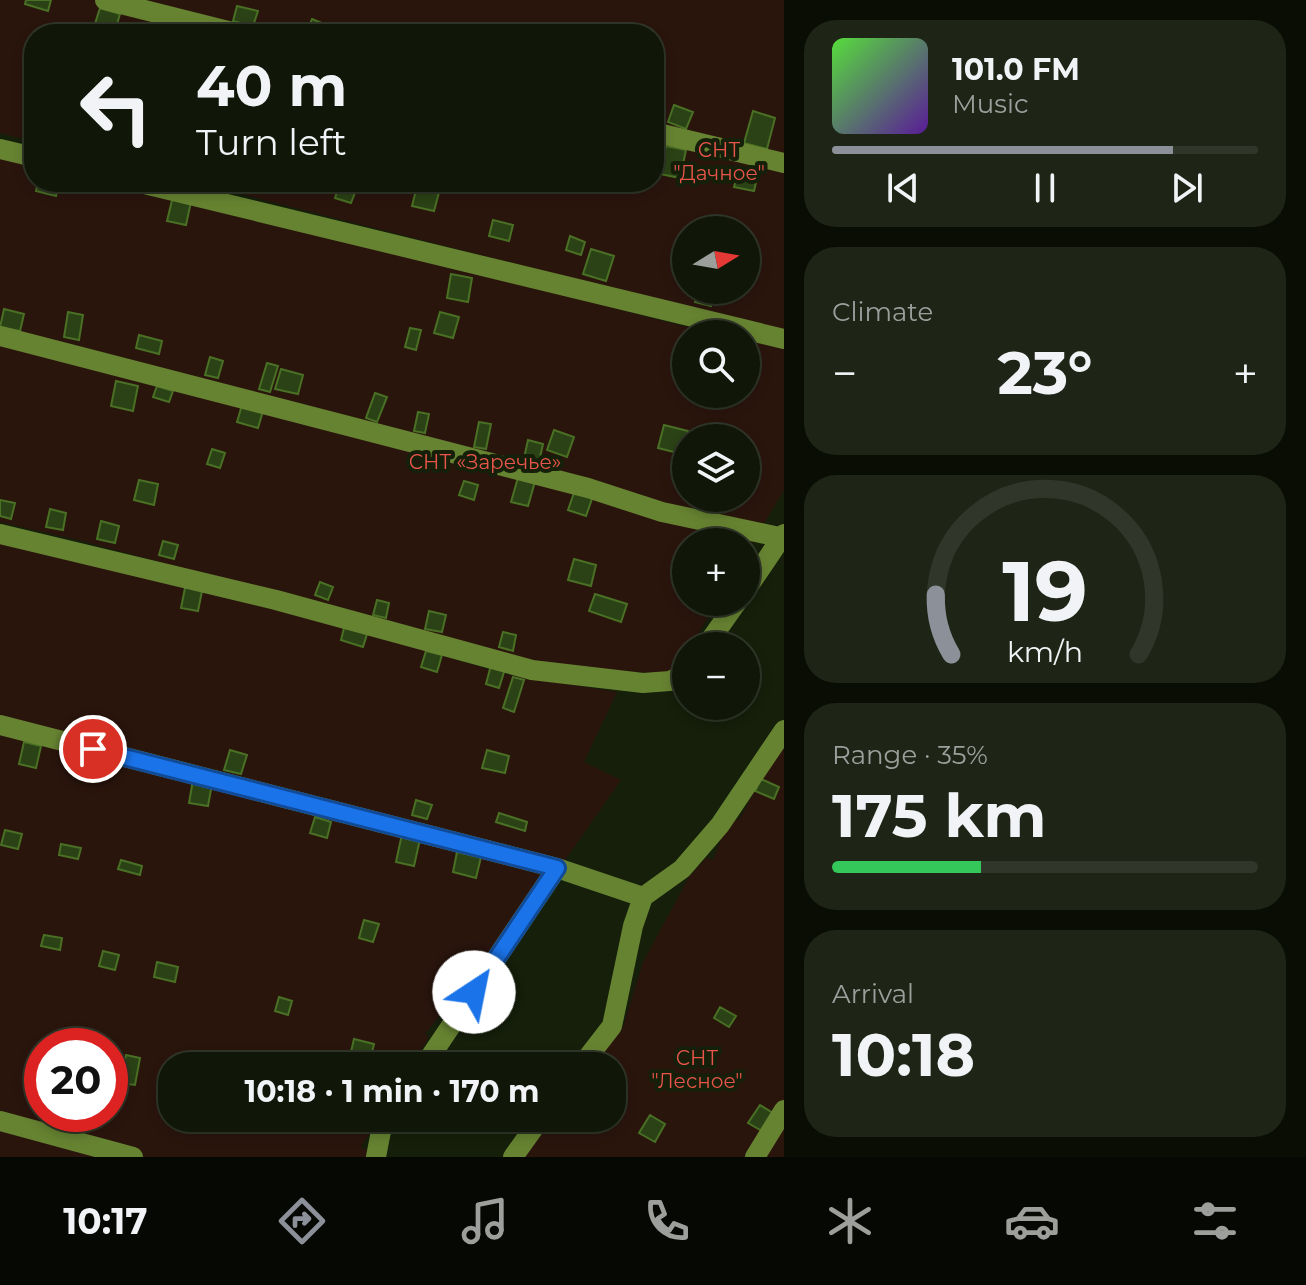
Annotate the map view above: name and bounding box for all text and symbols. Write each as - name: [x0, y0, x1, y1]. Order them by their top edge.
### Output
- text: 101.0 FM: [952, 51, 1080, 88]
- text: 40 m: [196, 52, 347, 120]
- icon: left: [64, 56, 168, 160]
- text: Music: [952, 88, 1029, 120]
- text: Turn left: [196, 120, 347, 164]
- park label: СНТ "Дачное": [673, 138, 765, 185]
- icon: previous: [881, 166, 925, 210]
- icon: pause: [1023, 166, 1067, 210]
- icon: next: [1165, 166, 1209, 210]
- north arrow: [672, 216, 760, 304]
- map controls: [672, 216, 760, 720]
- text: Climate: [832, 296, 933, 328]
- button: search: [672, 320, 760, 408]
- text: 23°: [997, 336, 1093, 409]
- text: −: [832, 346, 857, 400]
- text: +: [1233, 346, 1258, 400]
- button: layers: [672, 424, 760, 512]
- park label: СНТ «Заречье»: [409, 450, 561, 474]
- button: +: [672, 528, 760, 616]
- text: 19: [1002, 539, 1088, 641]
- button: −: [672, 632, 760, 720]
- text: km/h: [1007, 634, 1083, 669]
- pin: [59, 715, 127, 783]
- icon: arrive: [71, 727, 115, 771]
- text: Range · 35%: [832, 739, 988, 771]
- text: 175 km: [832, 779, 1046, 852]
- position arrow: [432, 950, 516, 1034]
- text: Arrival: [832, 978, 914, 1010]
- text: 10:18: [832, 1018, 975, 1091]
- speed limit sign: 20: [24, 1028, 128, 1132]
- park label: СНТ "Лесное": [651, 1046, 743, 1093]
- text: 10:18 · 1 min · 170 m: [244, 1073, 540, 1110]
- icon: directions: [274, 1193, 330, 1249]
- icon: music: [457, 1193, 513, 1249]
- icon: phone: [639, 1193, 695, 1249]
- icon: climate: [822, 1193, 878, 1249]
- icon: car: [1004, 1193, 1060, 1249]
- icon: filters: [1187, 1193, 1243, 1249]
- text: 10:17: [63, 1199, 148, 1243]

